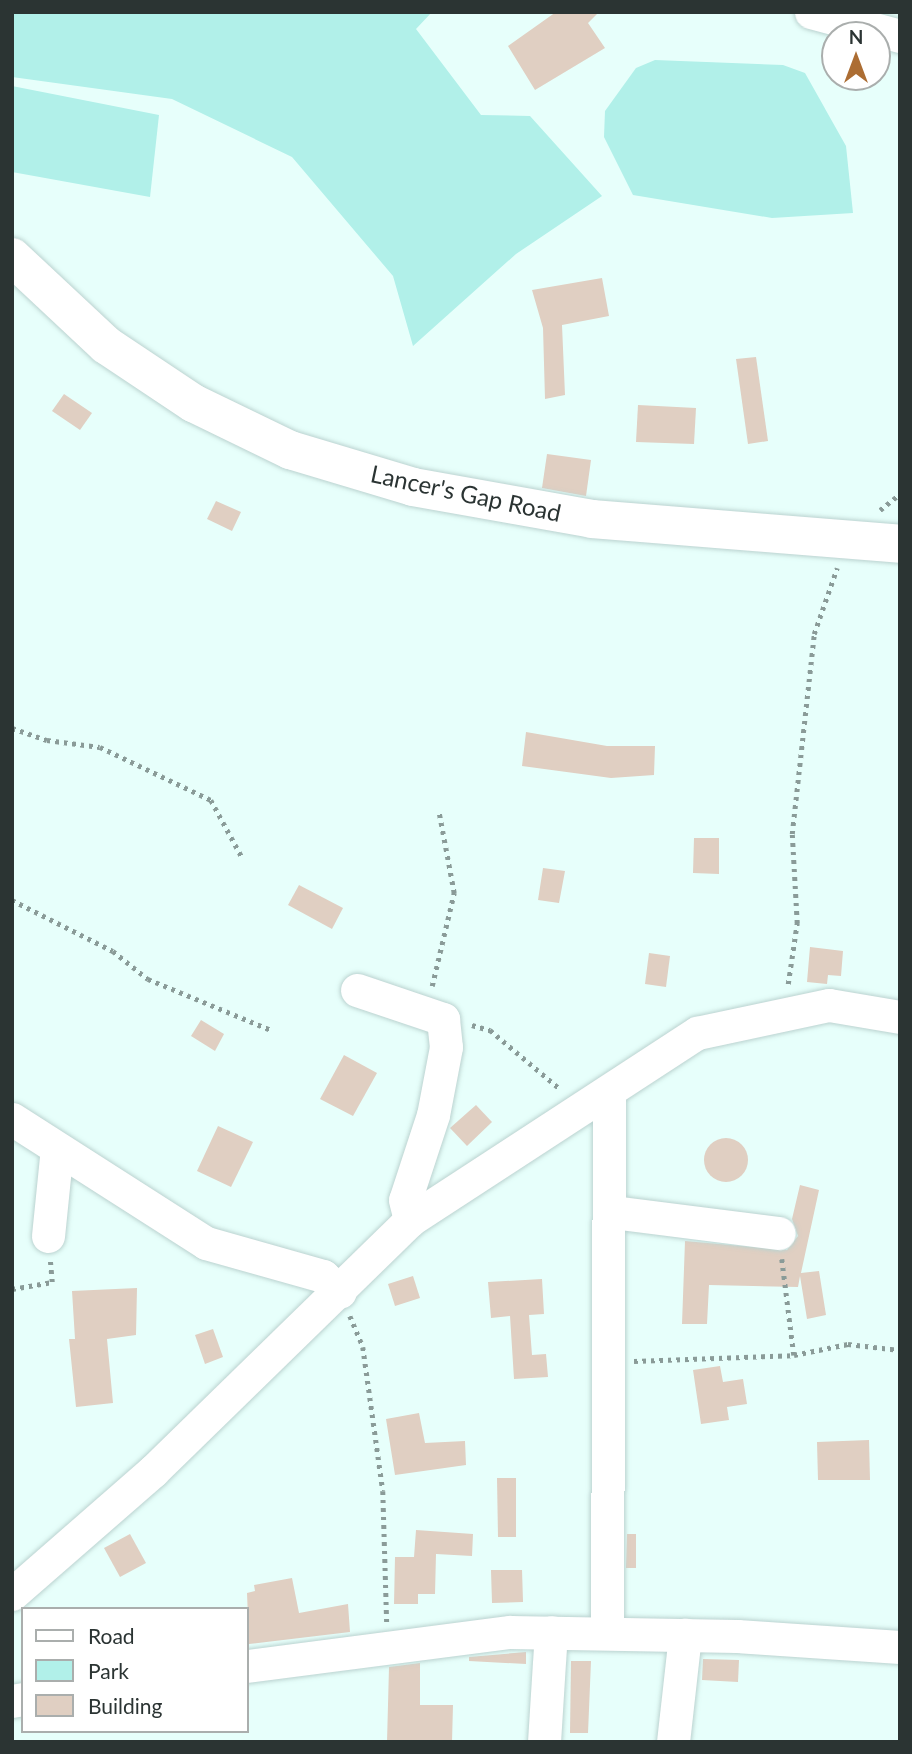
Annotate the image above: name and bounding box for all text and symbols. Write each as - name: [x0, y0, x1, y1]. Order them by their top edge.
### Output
- north arrow: [821, 21, 891, 91]
- text: N: [849, 25, 863, 48]
- street label: Lancer's Gap Road: [368, 459, 564, 527]
- legend: [21, 1607, 248, 1733]
- text: Road: [88, 1623, 135, 1648]
- text: Park: [88, 1658, 129, 1683]
- text: Building: [88, 1693, 163, 1718]

